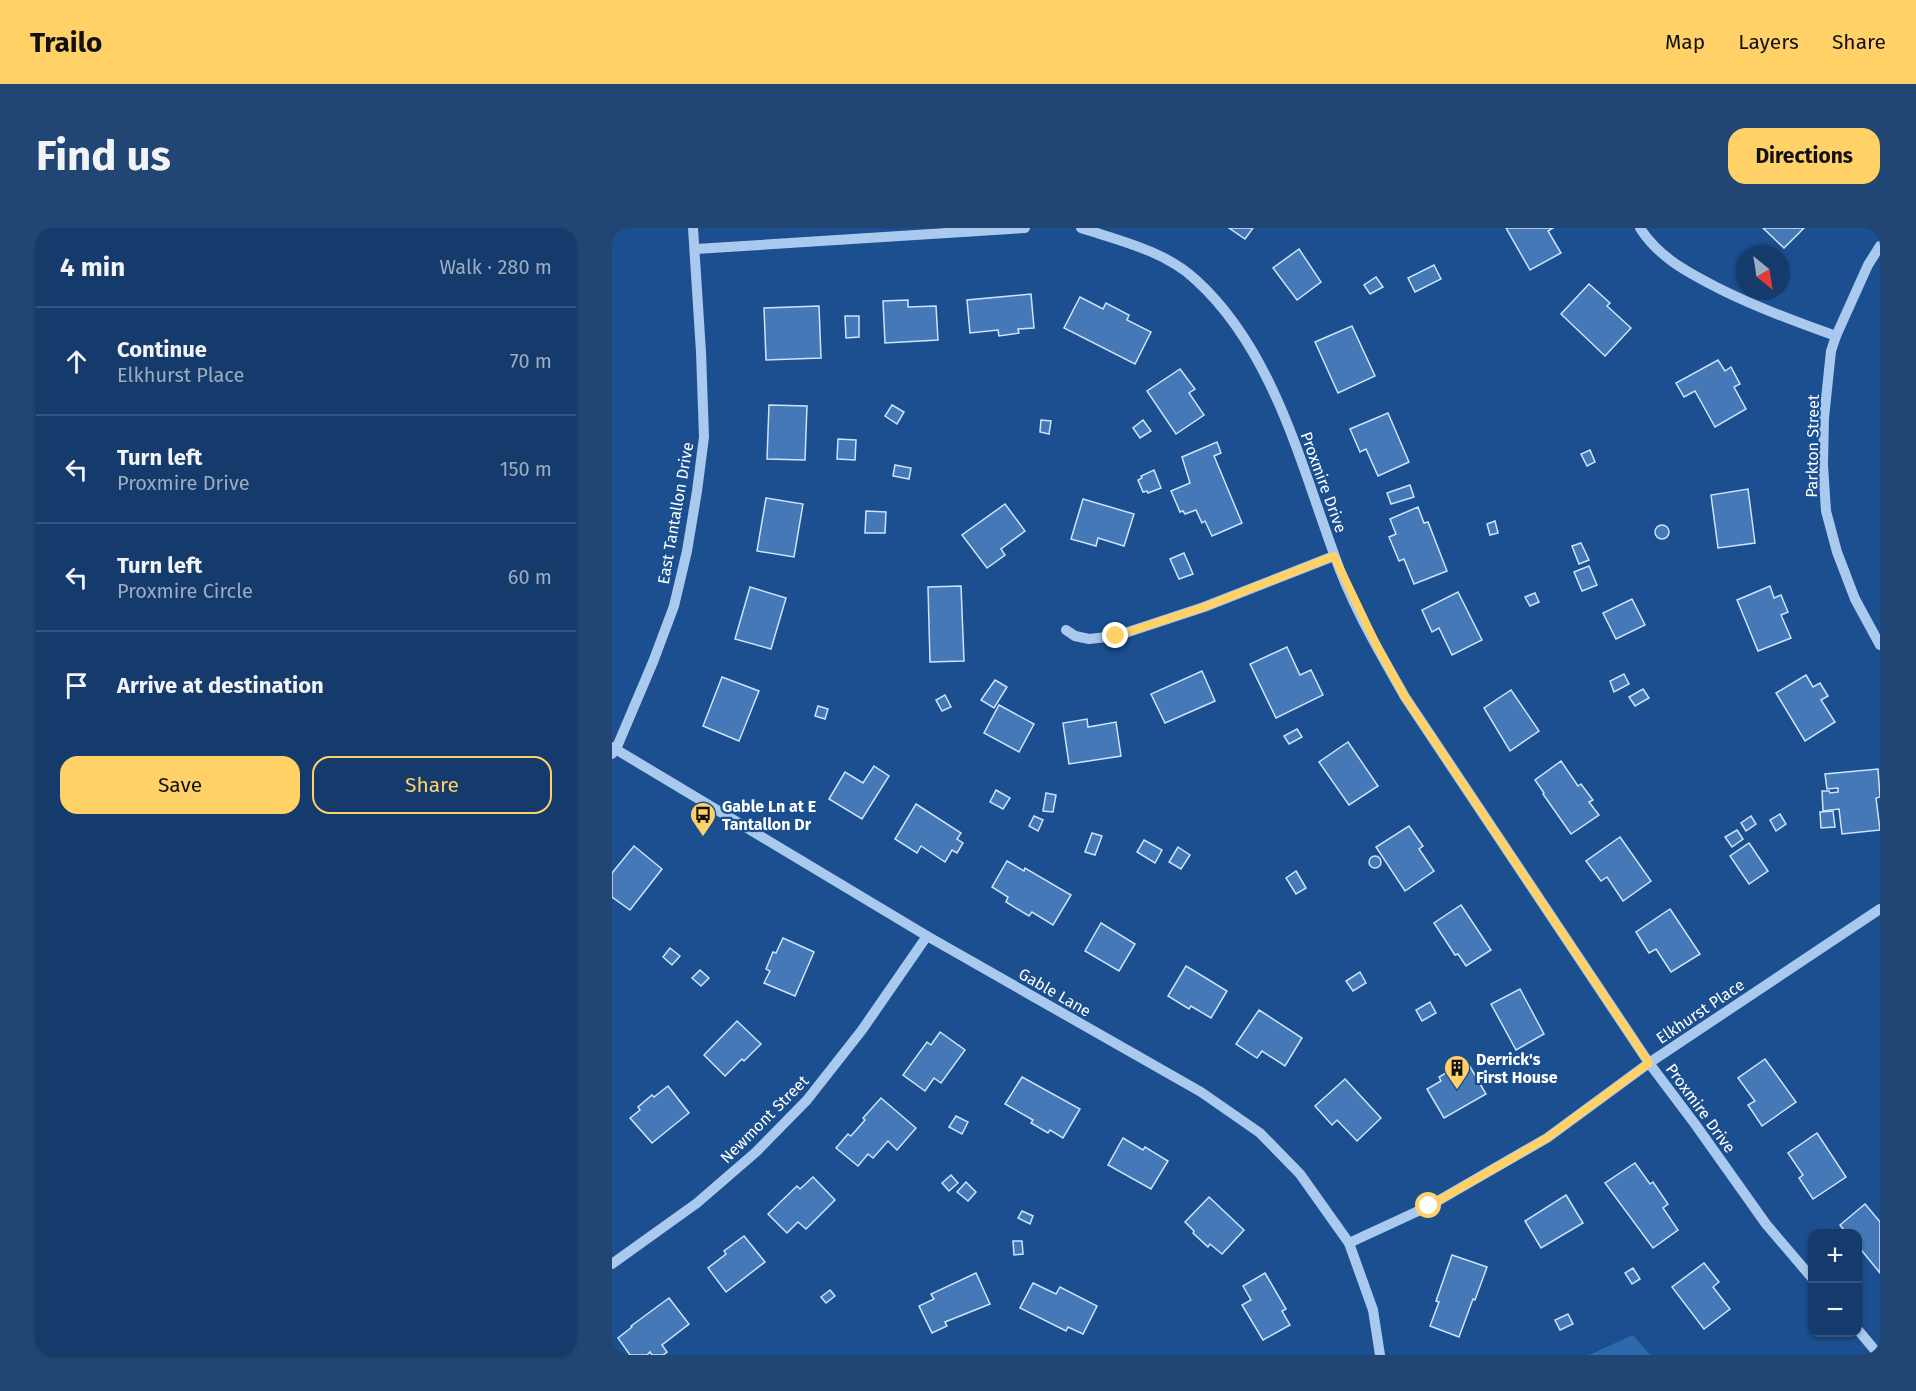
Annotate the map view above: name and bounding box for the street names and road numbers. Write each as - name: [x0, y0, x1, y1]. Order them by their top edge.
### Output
- street label: Parkton Street: [1802, 394, 1823, 498]
- street label: Proxmire Drive: [1296, 429, 1351, 535]
- street label: East Tantallon Drive: [654, 441, 697, 586]
- street label: Gable Lane: [1015, 964, 1094, 1021]
- street label: Elkhurst Place: [1653, 975, 1748, 1048]
- street label: Proxmire Drive: [1662, 1060, 1739, 1157]
- street label: Newmont Street: [716, 1071, 813, 1167]

